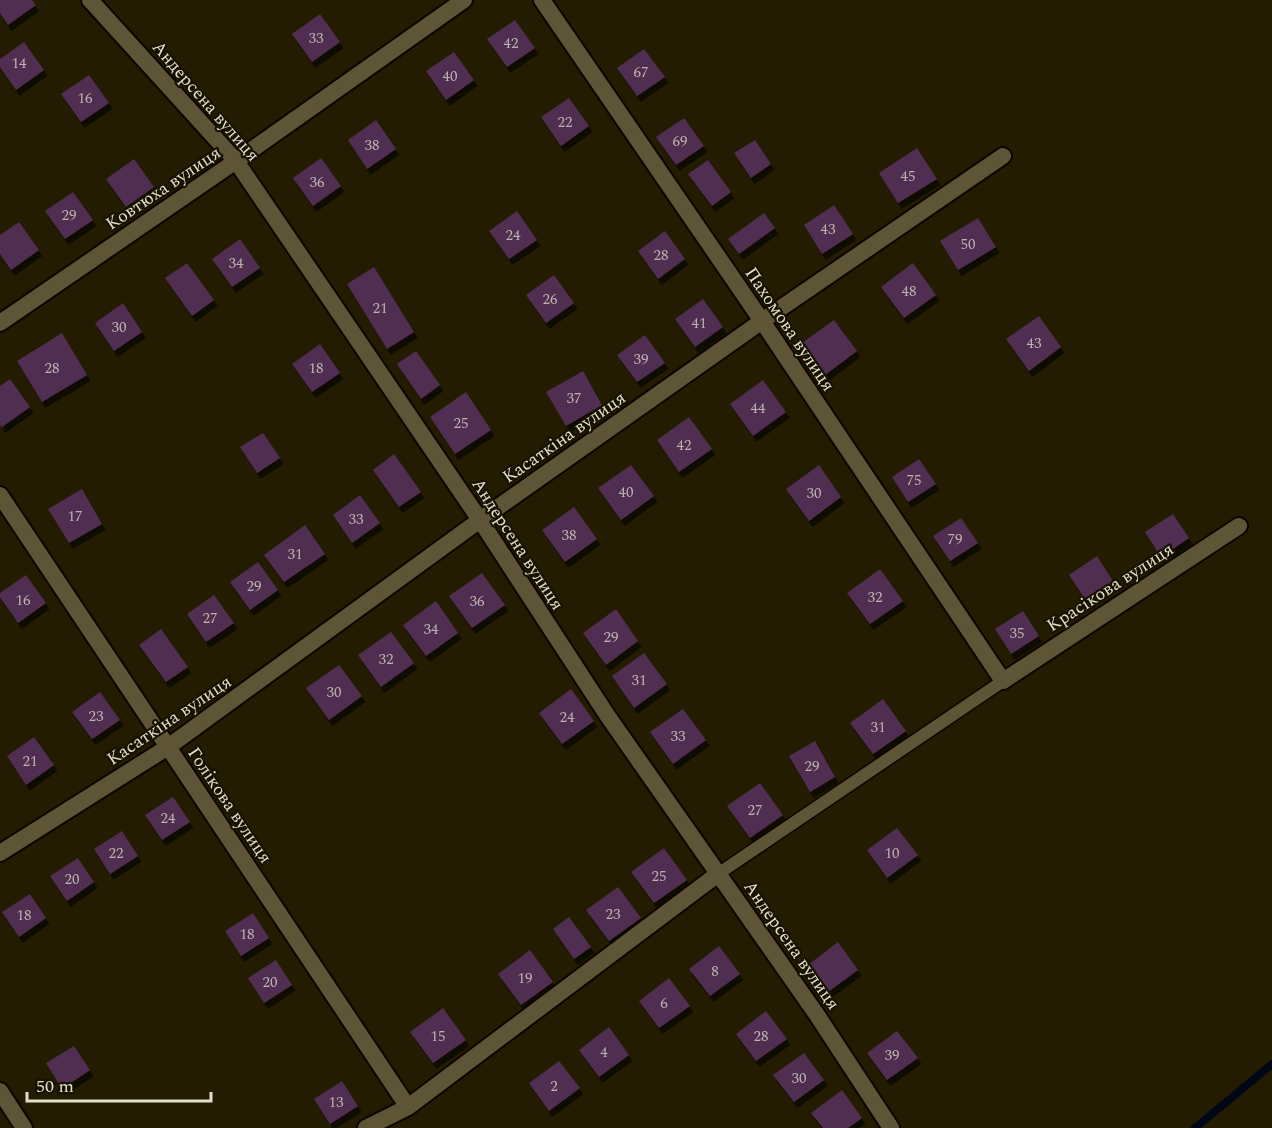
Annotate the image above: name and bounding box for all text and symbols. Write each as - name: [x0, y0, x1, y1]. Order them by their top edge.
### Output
- house number: 33: [308, 27, 324, 50]
- house number: 42: [503, 32, 519, 55]
- street label: Андерсена вулиця: [145, 35, 266, 168]
- house number: 14: [11, 52, 27, 75]
- house number: 67: [633, 61, 649, 84]
- house number: 40: [442, 65, 458, 88]
- house number: 16: [77, 87, 93, 110]
- house number: 22: [557, 111, 573, 134]
- house number: 69: [672, 130, 688, 153]
- house number: 38: [364, 134, 380, 157]
- street label: Ковтюха вулиця: [100, 140, 226, 237]
- house number: 45: [900, 165, 916, 188]
- house number: 36: [309, 171, 325, 194]
- house number: 29: [61, 204, 77, 227]
- house number: 43: [820, 218, 836, 241]
- house number: 24: [505, 224, 521, 247]
- house number: 50: [960, 233, 976, 256]
- house number: 28: [653, 244, 669, 267]
- house number: 34: [228, 252, 244, 275]
- street label: Пахомова вулиця: [738, 262, 841, 397]
- house number: 48: [901, 280, 917, 303]
- house number: 26: [542, 288, 558, 311]
- house number: 21: [372, 297, 388, 320]
- house number: 41: [691, 312, 707, 335]
- house number: 30: [111, 316, 127, 339]
- house number: 43: [1026, 332, 1042, 355]
- house number: 39: [633, 348, 649, 371]
- house number: 28: [44, 357, 60, 380]
- house number: 18: [308, 357, 324, 380]
- street label: Касаткіна вулиця: [497, 385, 632, 490]
- house number: 37: [566, 387, 582, 410]
- house number: 44: [750, 397, 766, 420]
- house number: 25: [453, 412, 469, 435]
- house number: 42: [676, 434, 692, 457]
- house number: 75: [906, 469, 922, 492]
- street label: Андерсена вулиця: [465, 473, 570, 616]
- house number: 40: [618, 481, 634, 504]
- house number: 30: [806, 482, 822, 505]
- house number: 17: [67, 505, 83, 528]
- house number: 33: [348, 508, 364, 531]
- house number: 38: [561, 524, 577, 547]
- house number: 79: [947, 528, 963, 551]
- street label: Красікова вулиця: [1041, 536, 1179, 639]
- house number: 31: [287, 543, 303, 566]
- house number: 29: [246, 575, 262, 598]
- house number: 32: [867, 586, 883, 609]
- house number: 16: [15, 589, 31, 612]
- house number: 36: [469, 590, 485, 613]
- house number: 27: [202, 607, 218, 630]
- house number: 34: [423, 618, 439, 641]
- house number: 35: [1009, 622, 1025, 645]
- house number: 29: [603, 626, 619, 649]
- house number: 32: [378, 648, 394, 671]
- street label: Касаткіна вулиця: [101, 669, 237, 772]
- house number: 31: [631, 669, 647, 692]
- house number: 30: [326, 681, 342, 704]
- house number: 23: [88, 705, 104, 728]
- house number: 24: [559, 706, 575, 729]
- house number: 31: [870, 716, 886, 739]
- house number: 33: [670, 725, 686, 748]
- street label: Голікова вулиця: [181, 742, 279, 869]
- house number: 21: [22, 750, 38, 773]
- house number: 29: [804, 755, 820, 778]
- house number: 27: [747, 799, 763, 822]
- house number: 24: [160, 807, 176, 830]
- house number: 22: [108, 842, 124, 865]
- house number: 10: [884, 842, 900, 865]
- house number: 25: [651, 865, 667, 888]
- house number: 20: [64, 868, 80, 891]
- street label: Андерсена вулиця: [737, 875, 846, 1016]
- house number: 23: [605, 903, 621, 926]
- house number: 18: [16, 904, 32, 927]
- house number: 18: [239, 923, 255, 946]
- house number: 8: [711, 960, 719, 983]
- house number: 19: [517, 967, 533, 990]
- house number: 20: [262, 971, 278, 994]
- house number: 6: [660, 992, 668, 1015]
- house number: 15: [430, 1025, 446, 1048]
- house number: 28: [753, 1025, 769, 1048]
- house number: 4: [600, 1041, 608, 1064]
- house number: 39: [884, 1044, 900, 1067]
- scale bar: [27, 1065, 212, 1103]
- house number: 30: [791, 1067, 807, 1090]
- text: 50 m: [36, 1073, 74, 1100]
- house number: 2: [550, 1075, 558, 1098]
- house number: 13: [328, 1091, 344, 1114]

